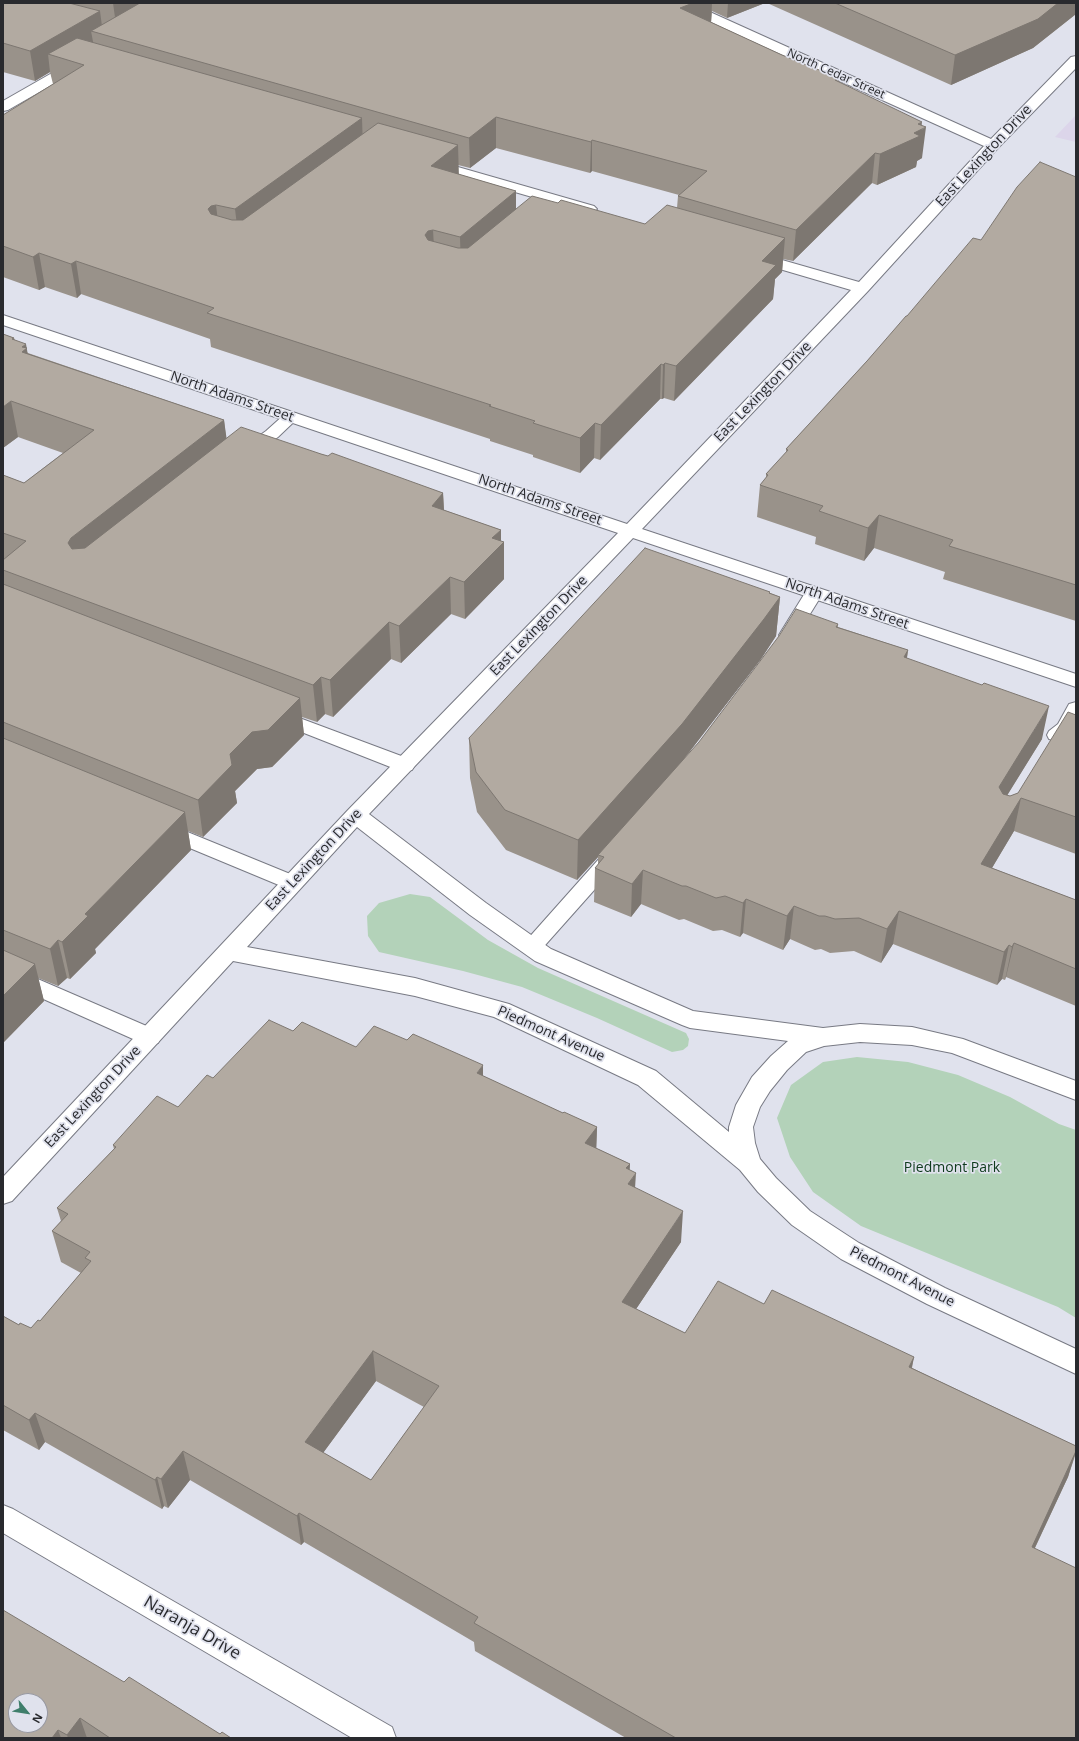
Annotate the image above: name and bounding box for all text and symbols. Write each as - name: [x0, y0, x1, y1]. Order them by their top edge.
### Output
- street label: North Cedar Street: [785, 46, 887, 102]
- street label: East Lexington Drive: [933, 102, 1035, 210]
- street label: East Lexington Drive: [711, 338, 815, 446]
- street label: North Adams Street: [168, 368, 296, 426]
- street label: North Adams Street: [476, 471, 604, 529]
- street label: East Lexington Drive: [487, 572, 591, 680]
- street label: North Adams Street: [783, 575, 911, 633]
- street label: East Lexington Drive: [263, 806, 365, 914]
- street label: Piedmont Avenue: [495, 1003, 607, 1065]
- street label: East Lexington Drive: [42, 1043, 144, 1151]
- park label: Piedmont Park: [904, 1160, 1000, 1176]
- street label: Piedmont Avenue: [847, 1243, 957, 1311]
- street label: Naranja Drive: [140, 1592, 244, 1664]
- north arrow: [8, 1693, 48, 1733]
- text: N: [29, 1711, 47, 1726]

